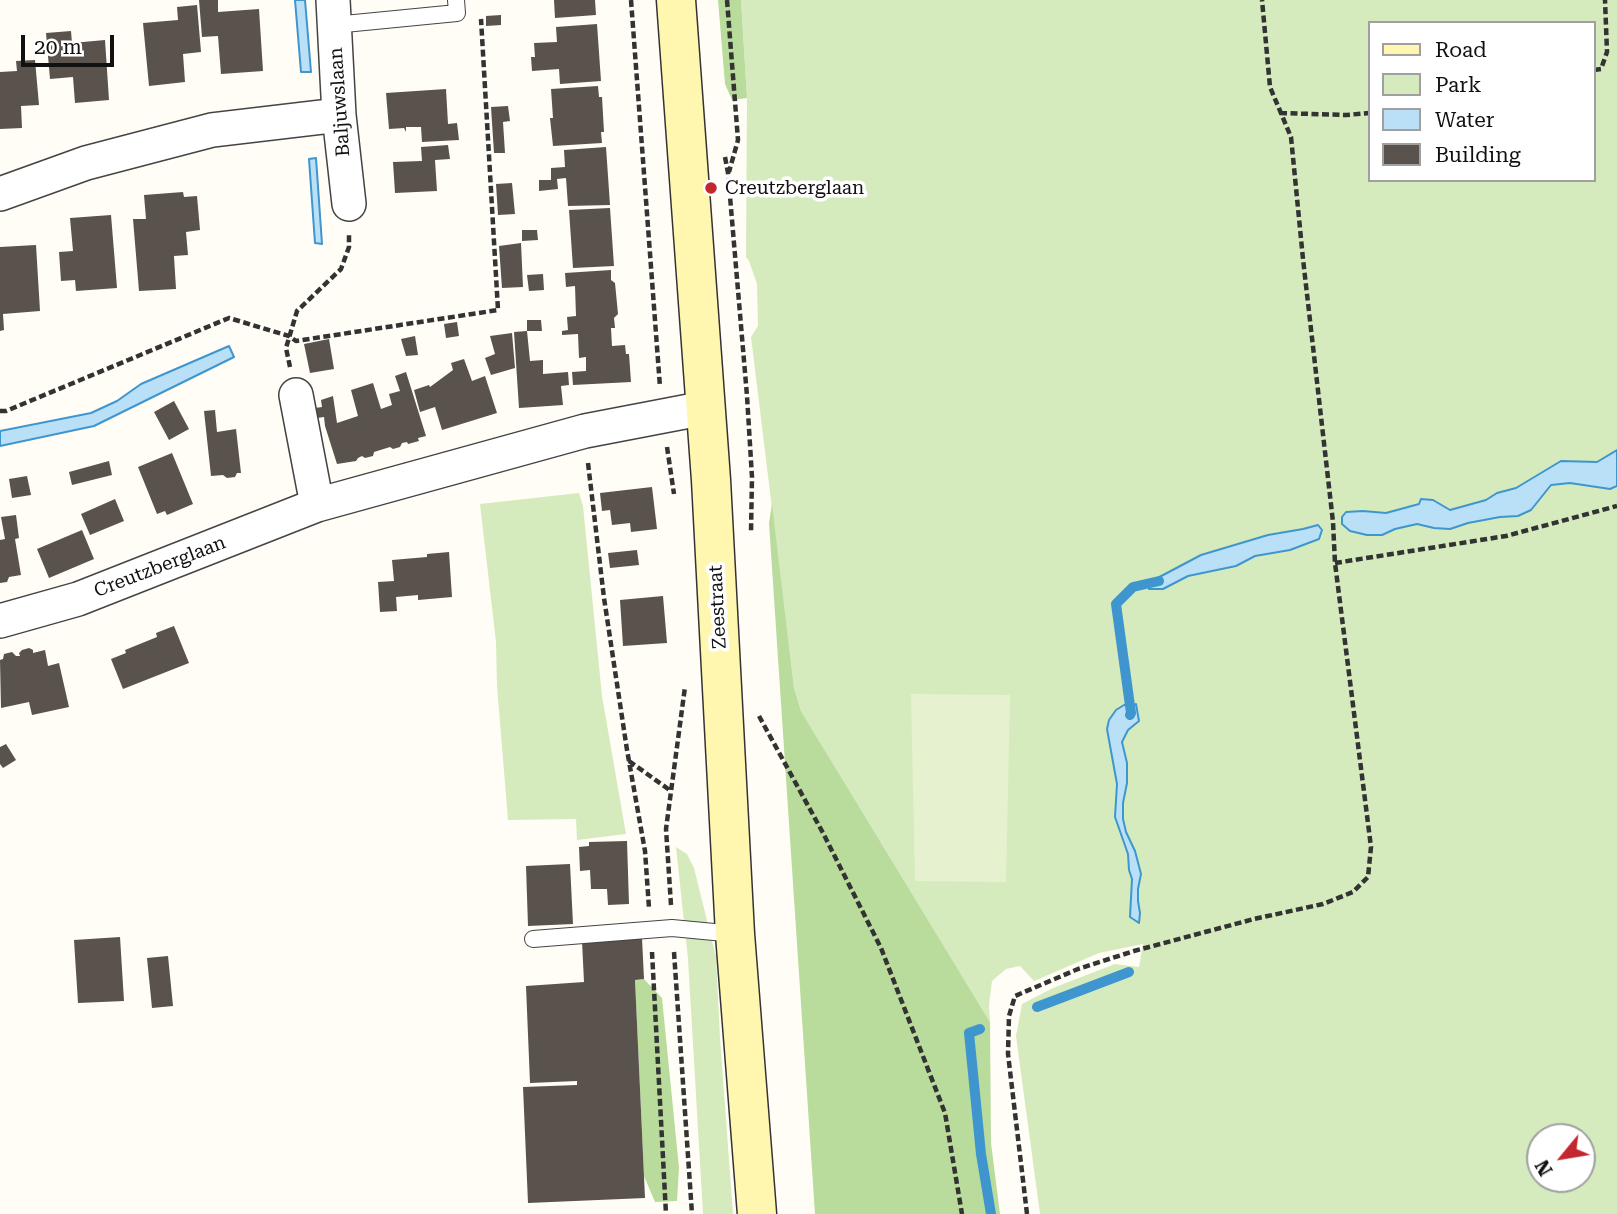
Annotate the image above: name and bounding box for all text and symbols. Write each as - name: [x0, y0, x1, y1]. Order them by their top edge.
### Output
- scale bar: [24, 21, 117, 65]
- legend: [1368, 21, 1596, 182]
- text: 20 m: [34, 35, 82, 59]
- text: Road: [1435, 38, 1487, 62]
- street label: Baljuwslaan: [325, 47, 355, 157]
- text: Park: [1435, 73, 1481, 97]
- text: Water: [1435, 108, 1494, 132]
- text: Building: [1435, 143, 1521, 167]
- place label: Creutzberglaan: [725, 177, 864, 199]
- marker: Creutzberglaan: [703, 180, 719, 196]
- street label: Creutzberglaan: [91, 531, 229, 603]
- street label: Zeestraat: [704, 564, 732, 650]
- north arrow: [1526, 1123, 1596, 1193]
- text: N: [1530, 1156, 1558, 1180]

